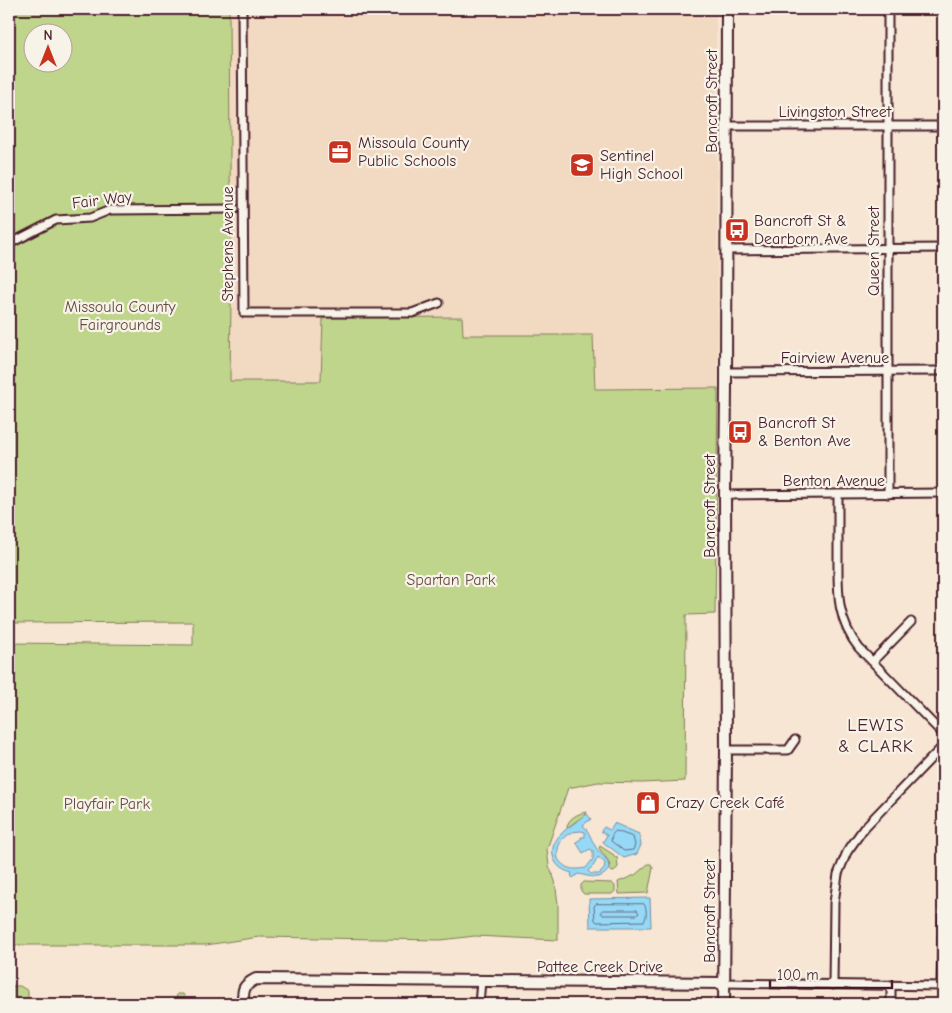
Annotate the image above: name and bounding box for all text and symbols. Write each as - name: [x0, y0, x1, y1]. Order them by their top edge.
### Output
- north arrow: [22, 22, 72, 72]
- text: N: [43, 27, 53, 44]
- street label: Bancroft Street: [703, 49, 721, 153]
- street label: Livingston Street: [779, 103, 892, 121]
- place label: Missoula County Public Schools: [358, 134, 470, 170]
- office icon: Missoula County Public Schools: [327, 139, 353, 165]
- place label: Sentinel High School: [600, 147, 683, 183]
- school or university icon: Sentinel High School: [569, 152, 595, 178]
- street label: Stephens Avenue: [219, 186, 237, 302]
- street label: Fair Way: [71, 187, 134, 213]
- street label: Queen Street: [865, 206, 883, 296]
- place label: Bancroft St & Dearborn Ave: [754, 212, 848, 248]
- bus stop icon: Bancroft St & Dearborn Ave: [724, 217, 750, 243]
- park label: Missoula County Fairgrounds: [64, 298, 176, 334]
- street label: Fairview Avenue: [781, 349, 889, 367]
- place label: Bancroft St & Benton Ave: [758, 414, 851, 450]
- bus stop icon: Bancroft St & Benton Ave: [727, 419, 753, 445]
- street label: Bancroft Street: [701, 454, 719, 558]
- street label: Benton Avenue: [783, 472, 885, 490]
- park label: Spartan Park: [406, 571, 496, 589]
- district label: LEWIS & CLARK: [838, 715, 914, 757]
- shop icon: Crazy Creek Café: [635, 790, 661, 816]
- place label: Crazy Creek Café: [666, 794, 785, 812]
- park label: Playfair Park: [64, 795, 150, 813]
- street label: Bancroft Street: [701, 859, 719, 963]
- street label: Pattee Creek Drive: [537, 958, 663, 976]
- scale bar: [770, 958, 892, 990]
- text: 100 m: [777, 966, 819, 984]

